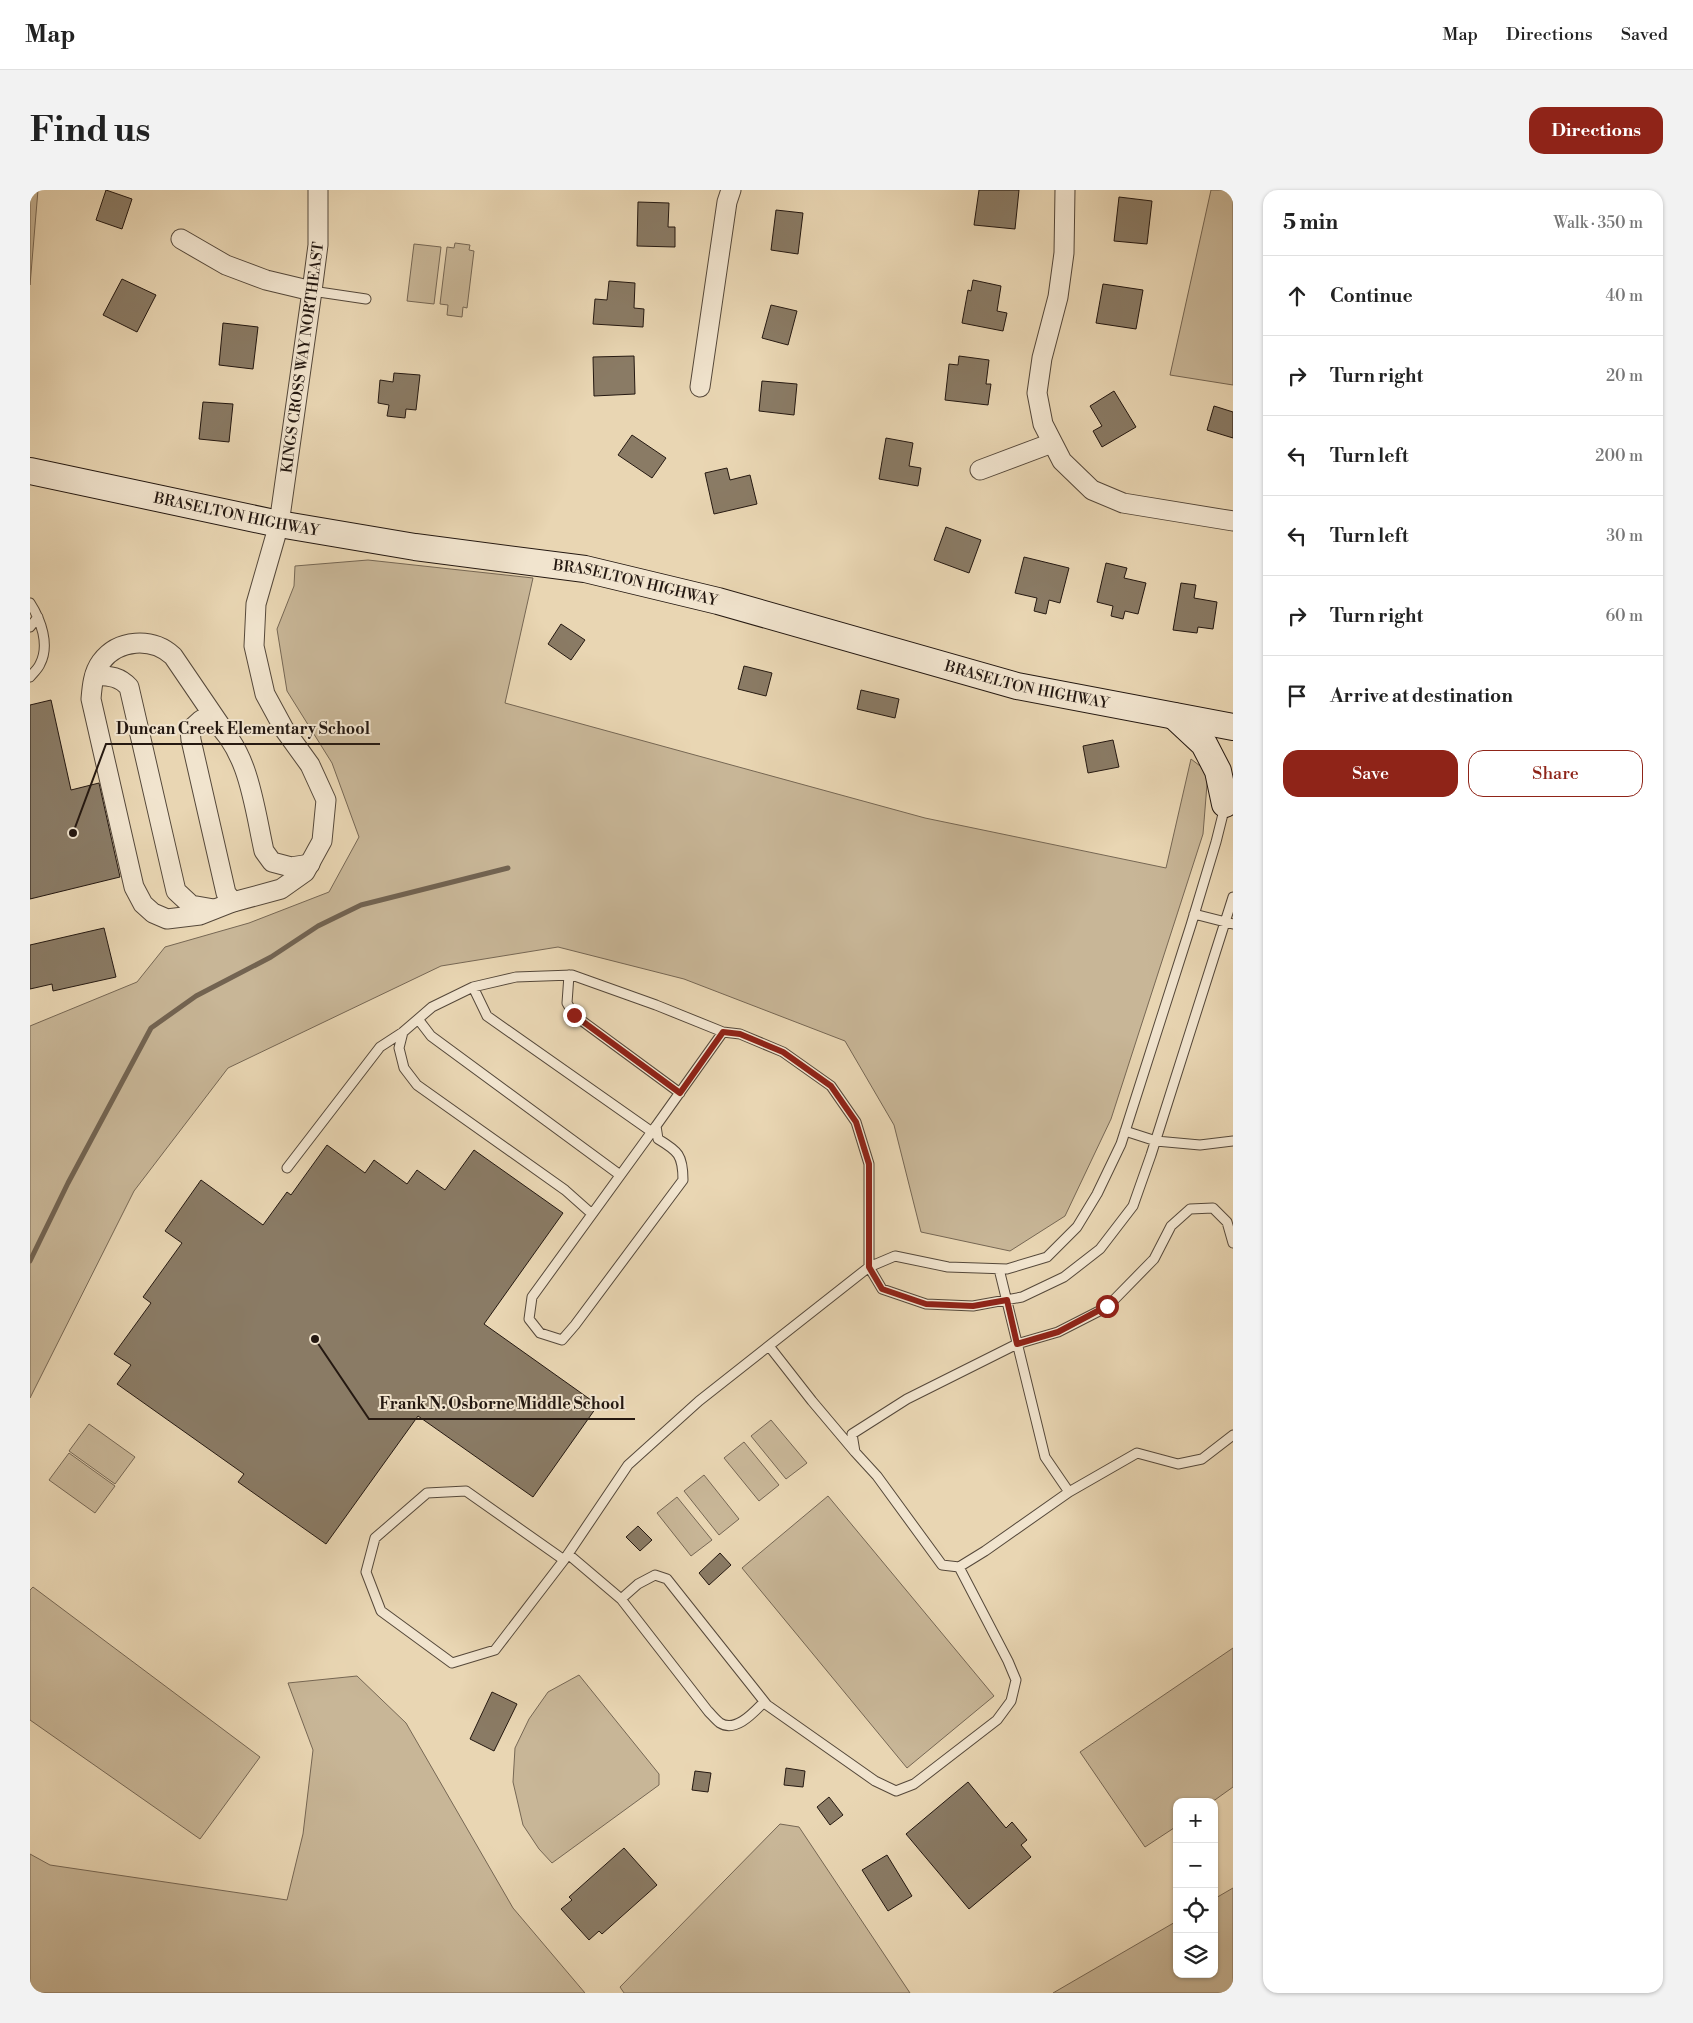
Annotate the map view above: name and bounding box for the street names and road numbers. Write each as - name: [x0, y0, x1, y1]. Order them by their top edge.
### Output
- street label: KINGS CROSS WAY NORTHEAST: [277, 240, 328, 474]
- street label: BRASELTON HIGHWAY: [151, 488, 322, 540]
- street label: BRASELTON HIGHWAY: [551, 555, 721, 610]
- street label: BRASELTON HIGHWAY: [942, 656, 1112, 713]

